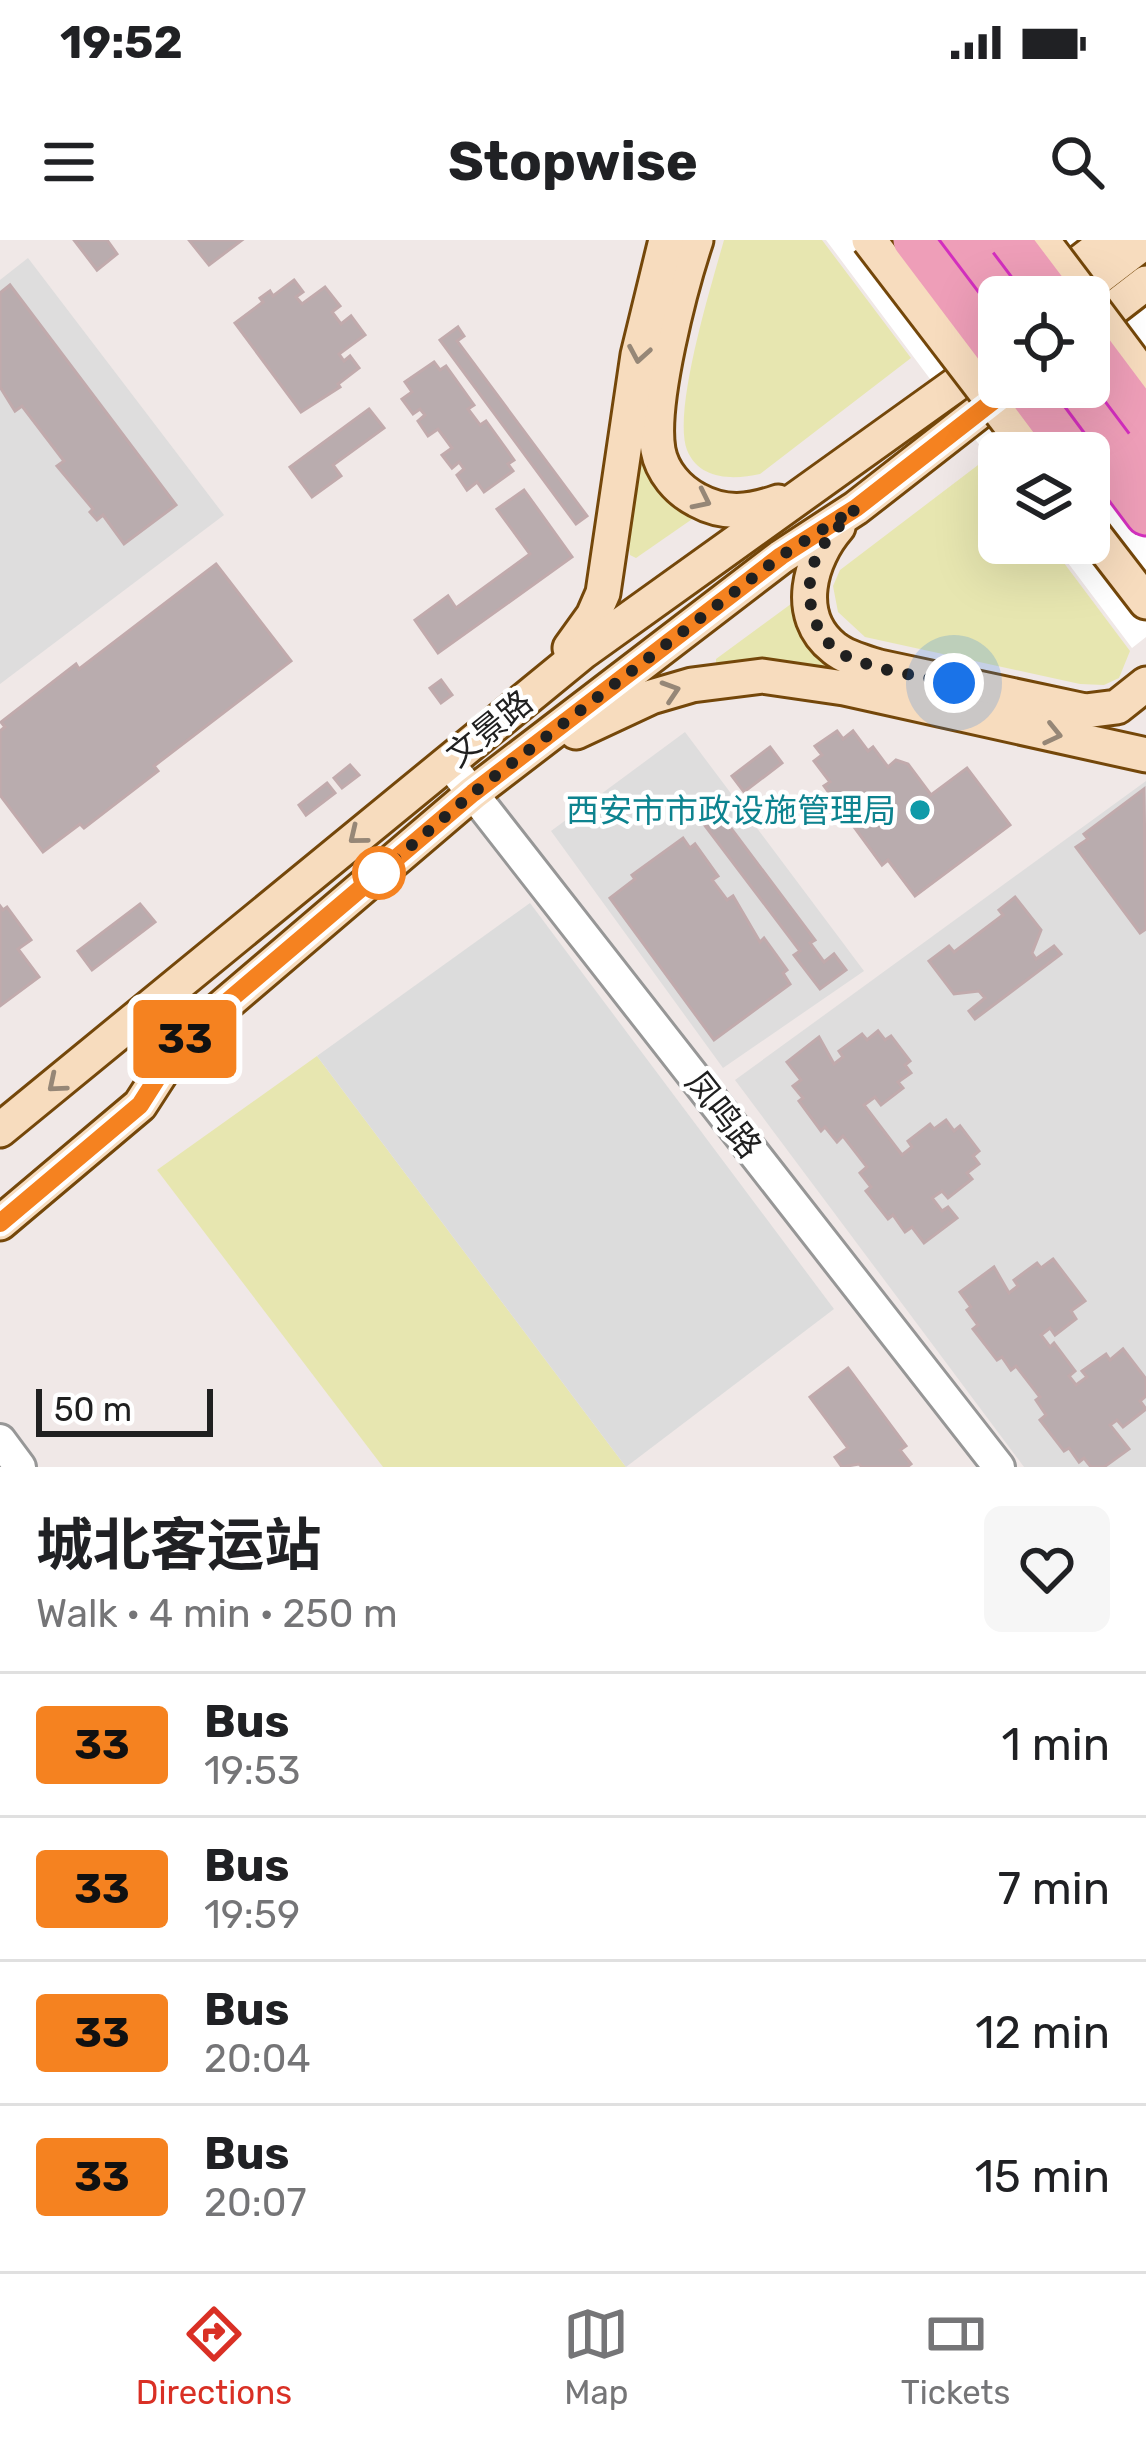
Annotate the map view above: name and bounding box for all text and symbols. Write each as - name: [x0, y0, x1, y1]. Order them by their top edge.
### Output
- text: 19:52: [60, 16, 183, 69]
- icon: menu: [36, 129, 102, 195]
- icon: search: [1044, 129, 1110, 195]
- text: Stopwise: [448, 130, 698, 194]
- map controls: [978, 276, 1110, 564]
- button: locate: [978, 276, 1110, 408]
- one-way arrow: [627, 343, 653, 363]
- button: layers: [978, 432, 1110, 564]
- one-way arrow: [690, 486, 712, 509]
- your location: [924, 653, 984, 713]
- one-way arrow: [660, 681, 681, 706]
- street label: 文景路: [439, 682, 540, 775]
- one-way arrow: [1042, 721, 1062, 746]
- place label: 西安市市政设施管理局: [566, 791, 896, 830]
- marker: 西安市市政设施管理局: [907, 797, 933, 823]
- one-way arrow: [349, 821, 371, 843]
- unlabelled marker: [354, 848, 404, 898]
- line badge: 33: [131, 1000, 239, 1078]
- text: 33: [157, 1014, 213, 1064]
- street label: 凤鸣路: [678, 1063, 769, 1165]
- one-way arrow: [48, 1069, 70, 1091]
- scale bar: [36, 1383, 213, 1436]
- text: 50 m: [54, 1390, 132, 1429]
- button: heart: [984, 1506, 1110, 1632]
- text: 城北客运站: [36, 1512, 321, 1579]
- text: Walk · 4 min · 250 m: [36, 1591, 398, 1637]
- text: Bus: [204, 1695, 289, 1748]
- text: 1 min: [1002, 1718, 1110, 1771]
- text: 33: [74, 1720, 130, 1770]
- text: 19:53: [204, 1748, 300, 1794]
- text: Bus: [204, 1839, 289, 1892]
- text: 7 min: [998, 1862, 1110, 1915]
- text: 33: [74, 1864, 130, 1914]
- text: 19:59: [204, 1892, 300, 1938]
- text: Bus: [204, 1983, 289, 2036]
- text: 12 min: [975, 2006, 1110, 2059]
- text: 33: [74, 2008, 130, 2058]
- text: 20:04: [204, 2036, 311, 2082]
- text: Bus: [204, 2127, 289, 2180]
- text: 15 min: [975, 2150, 1110, 2203]
- text: 33: [74, 2152, 130, 2202]
- text: 20:07: [204, 2180, 306, 2226]
- tab: Directions: [136, 2301, 292, 2412]
- tab: Map: [563, 2301, 629, 2412]
- tab: Tickets: [901, 2301, 1010, 2412]

